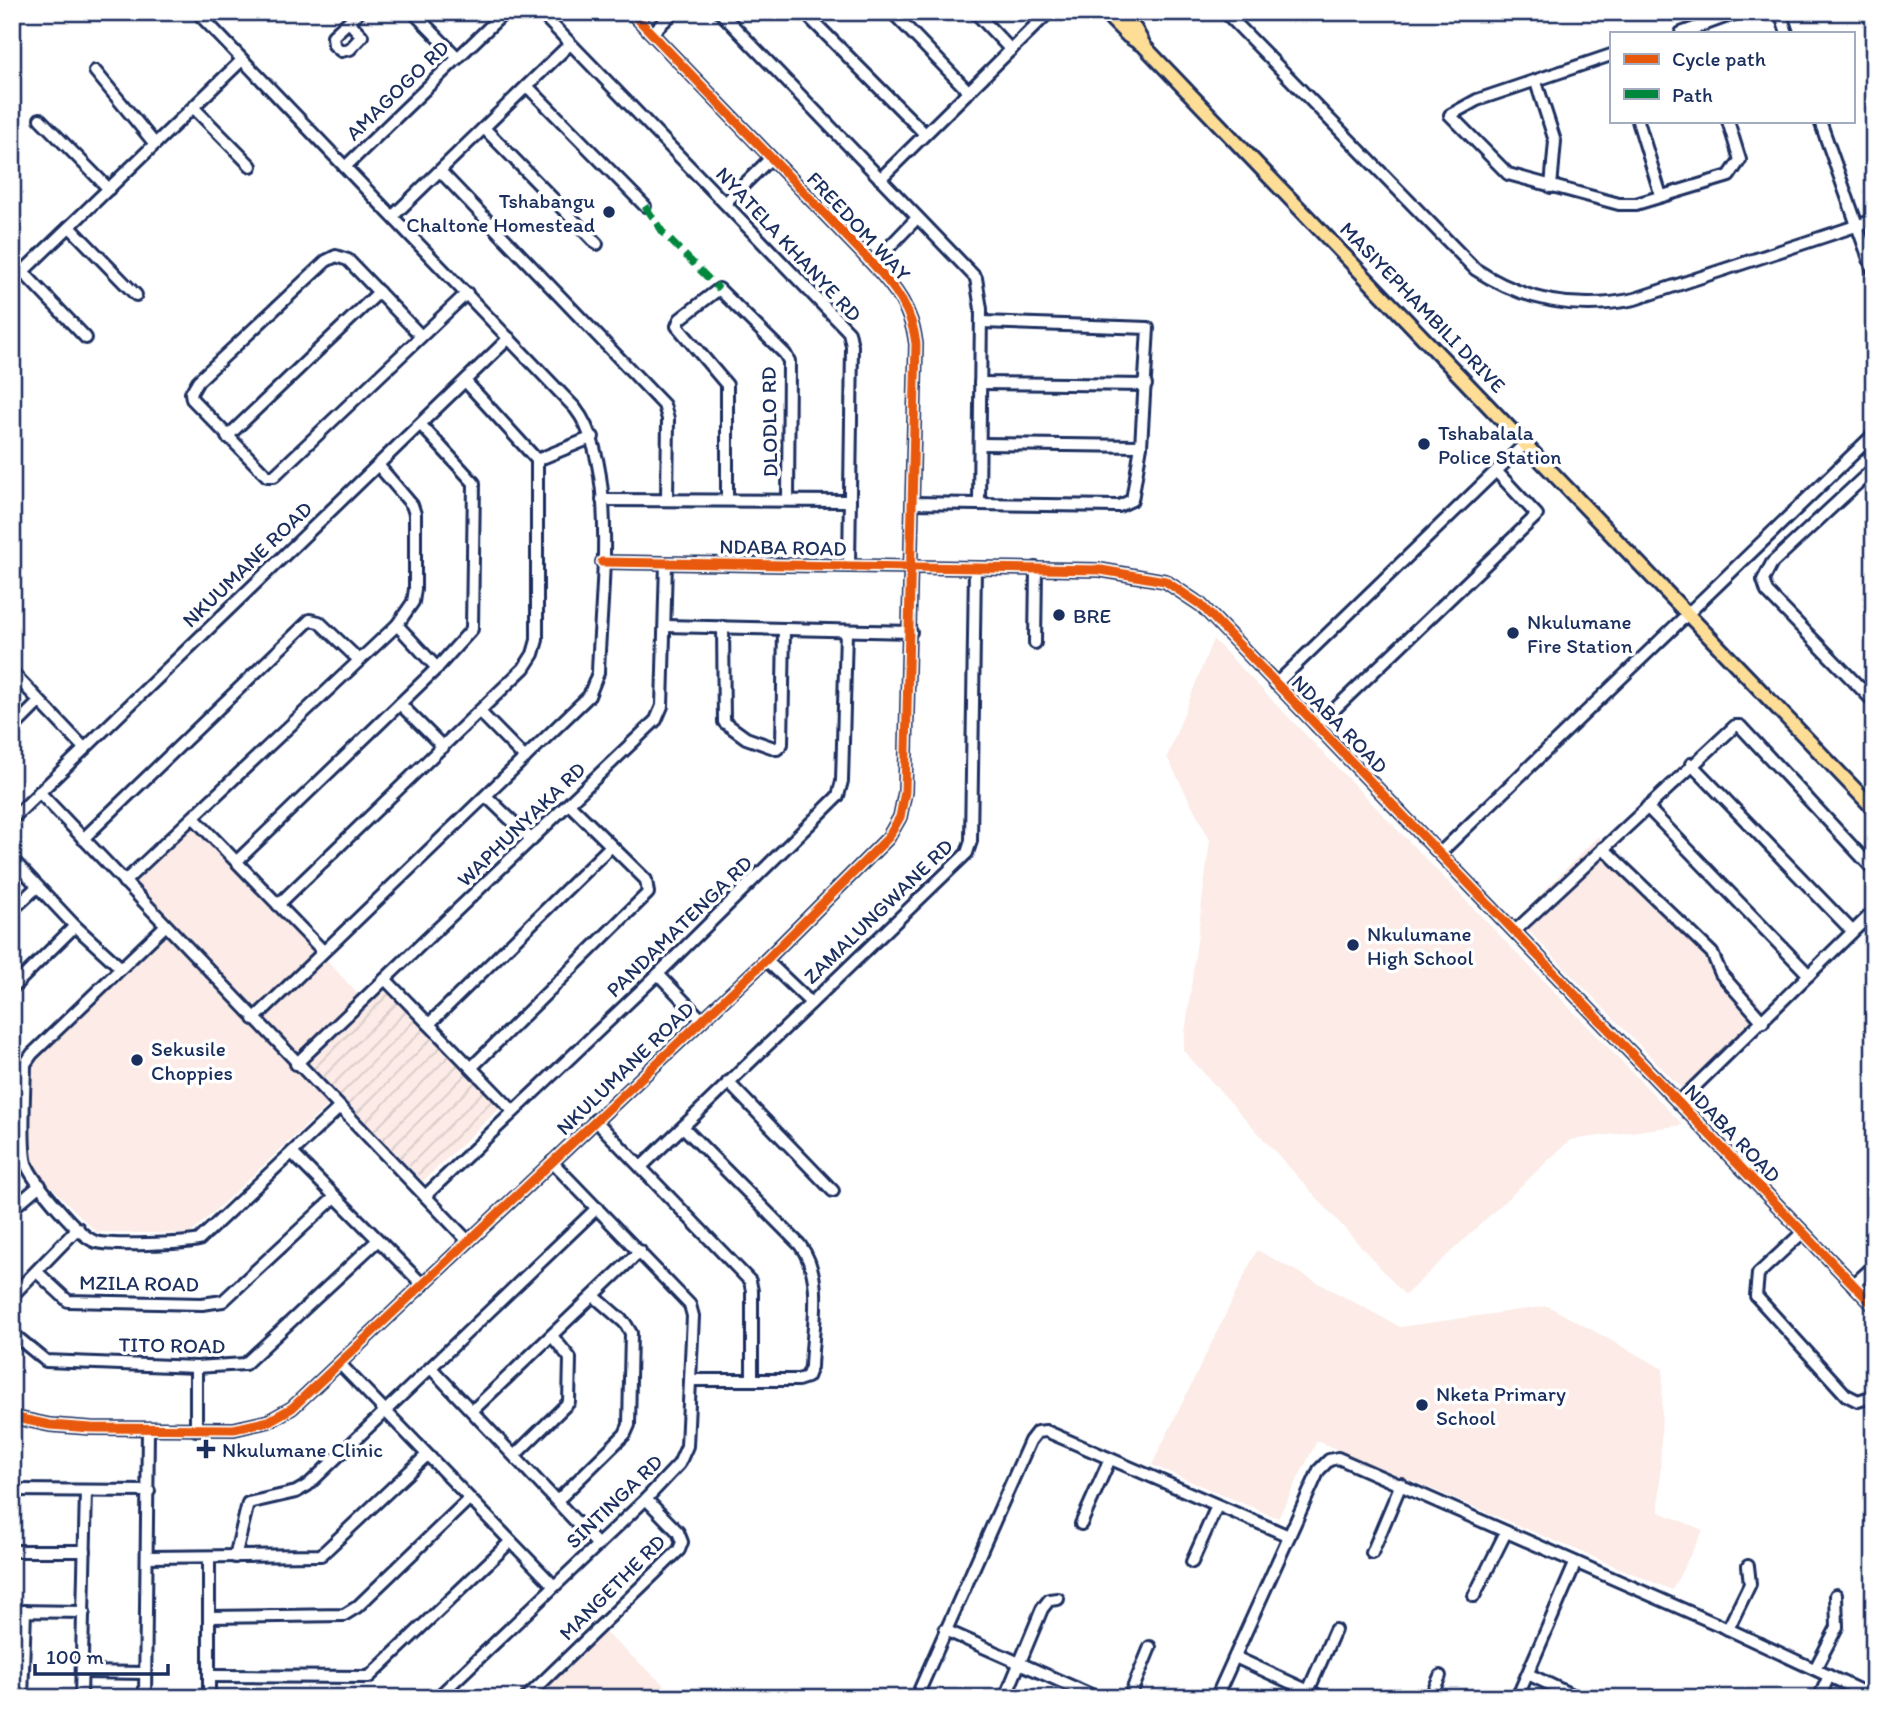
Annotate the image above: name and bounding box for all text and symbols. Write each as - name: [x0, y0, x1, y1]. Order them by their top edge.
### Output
- legend: [1610, 32, 1854, 122]
- street label: AMAGOGO RD: [340, 35, 454, 145]
- text: Cycle path: [1672, 46, 1766, 71]
- text: Path: [1672, 82, 1713, 107]
- street label: NYATELA KHANYE RD: [711, 161, 867, 327]
- street label: FREEDOM WAY: [802, 166, 916, 286]
- place label: Tshabangu Chaltone Homestead: [406, 188, 595, 237]
- marker: Tshabangu Chaltone Homestead: [601, 204, 617, 220]
- street label: MASIYEPHAMBILI DRIVE: [1335, 216, 1511, 398]
- street label: DLODLO RD: [756, 366, 782, 478]
- place label: Tshabalala Police Station: [1438, 420, 1562, 469]
- marker: Tshabalala Police Station: [1416, 436, 1432, 452]
- street label: NKUUMANE ROAD: [177, 496, 317, 632]
- street label: NDABA ROAD: [719, 533, 847, 561]
- place label: BRE: [1073, 603, 1111, 628]
- marker: BRE: [1051, 607, 1067, 623]
- place label: Nkulumane Fire Station: [1527, 609, 1633, 658]
- marker: Nkulumane Fire Station: [1505, 625, 1521, 641]
- street label: NDABA ROAD: [1287, 669, 1393, 779]
- street label: WAPHUNYAKA RD: [452, 756, 590, 892]
- street label: ZAMALUNGWANE RD: [798, 833, 958, 989]
- street label: PANDAMATENGA RD: [601, 850, 757, 1002]
- place label: Nkulumane High School: [1367, 921, 1474, 970]
- marker: Nkulumane High School: [1345, 937, 1361, 953]
- street label: NKULUMANE ROAD: [551, 996, 699, 1140]
- place label: Sekusile Choppies: [151, 1036, 233, 1085]
- marker: Sekusile Choppies: [129, 1052, 145, 1068]
- street label: NDABA ROAD: [1680, 1078, 1786, 1188]
- street label: MZILA ROAD: [79, 1269, 199, 1297]
- street label: TITO ROAD: [118, 1332, 226, 1358]
- place label: Nketa Primary School: [1436, 1381, 1566, 1430]
- marker: Nketa Primary School: [1414, 1397, 1430, 1413]
- place label: Nkulumane Clinic: [222, 1437, 383, 1462]
- marker: Nkulumane Clinic: [196, 1439, 216, 1459]
- street label: SINTINGA RD: [560, 1449, 668, 1553]
- street label: MANGETHE RD: [554, 1529, 670, 1645]
- scale bar: [35, 1633, 168, 1677]
- text: 100 m: [46, 1644, 104, 1669]

